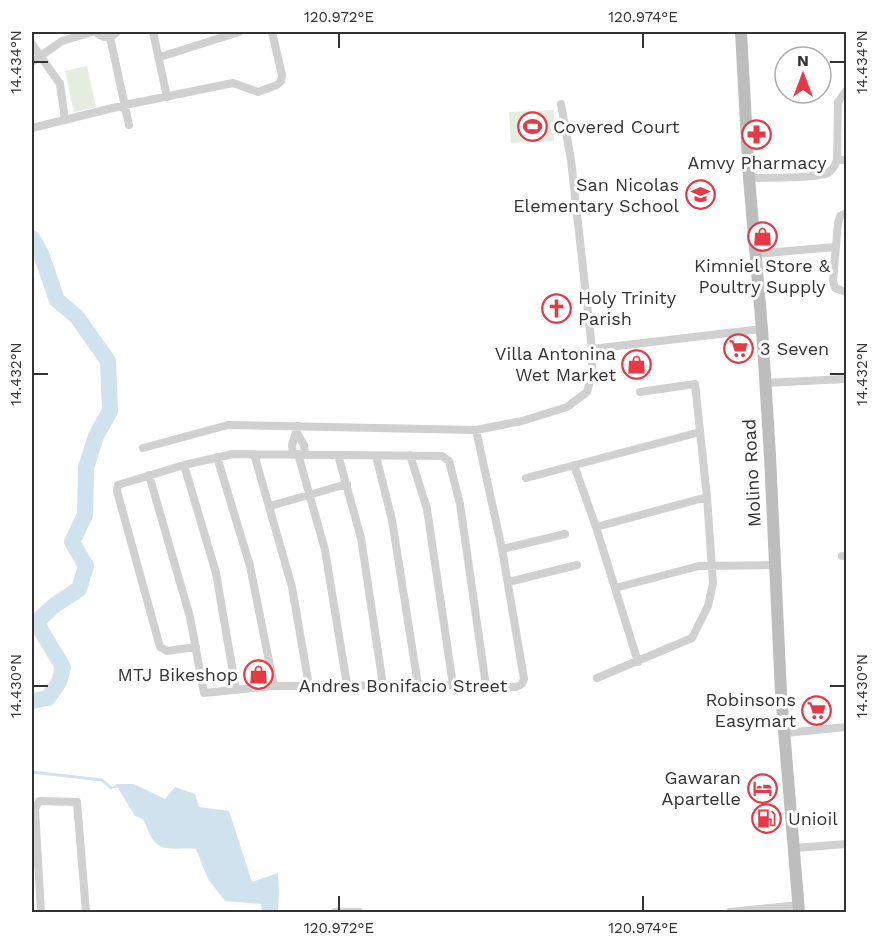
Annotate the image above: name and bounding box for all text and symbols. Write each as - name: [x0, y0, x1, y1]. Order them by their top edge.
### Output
- text: 120.972°E: [304, 8, 374, 26]
- text: 120.974°E: [608, 8, 678, 26]
- text: 14.434°N: [7, 30, 25, 94]
- text: 14.434°N: [853, 30, 871, 94]
- north arrow: [773, 45, 833, 105]
- text: N: [797, 51, 809, 70]
- sports icon: Covered Court: [516, 111, 548, 143]
- place label: Covered Court: [553, 116, 680, 137]
- pharmacy icon: Amvy Pharmacy: [741, 118, 773, 150]
- place label: Amvy Pharmacy: [687, 152, 827, 173]
- place label: San Nicolas Elementary School: [513, 174, 679, 216]
- school or university icon: San Nicolas Elementary School: [684, 179, 716, 211]
- shop icon: Kimniel Store & Poultry Supply: [746, 221, 778, 253]
- place label: Kimniel Store & Poultry Supply: [694, 255, 831, 297]
- place label: Holy Trinity Parish: [578, 287, 677, 329]
- church icon: Holy Trinity Parish: [541, 292, 573, 324]
- supermarket icon: 3 Seven: [723, 333, 755, 365]
- place label: 3 Seven: [760, 338, 829, 359]
- text: 14.432°N: [7, 342, 25, 406]
- text: 14.432°N: [853, 342, 871, 406]
- place label: Villa Antonina Wet Market: [495, 343, 616, 385]
- shop icon: Villa Antonina Wet Market: [621, 348, 653, 380]
- street label: Molino Road: [738, 418, 765, 528]
- text: 14.430°N: [7, 654, 25, 718]
- text: 14.430°N: [853, 654, 871, 718]
- shop icon: MTJ Bikeshop: [243, 659, 275, 691]
- place label: MTJ Bikeshop: [118, 664, 238, 685]
- street label: Andres Bonifacio Street: [299, 675, 508, 696]
- place label: Robinsons Easymart: [705, 689, 796, 731]
- supermarket icon: Robinsons Easymart: [801, 694, 833, 726]
- place label: Gawaran Apartelle: [662, 767, 741, 809]
- hotel icon: Gawaran Apartelle: [746, 772, 778, 804]
- fuel station icon: Unioil: [751, 803, 783, 835]
- place label: Unioil: [788, 808, 838, 829]
- text: 120.972°E: [304, 919, 374, 937]
- text: 120.974°E: [608, 919, 678, 937]

